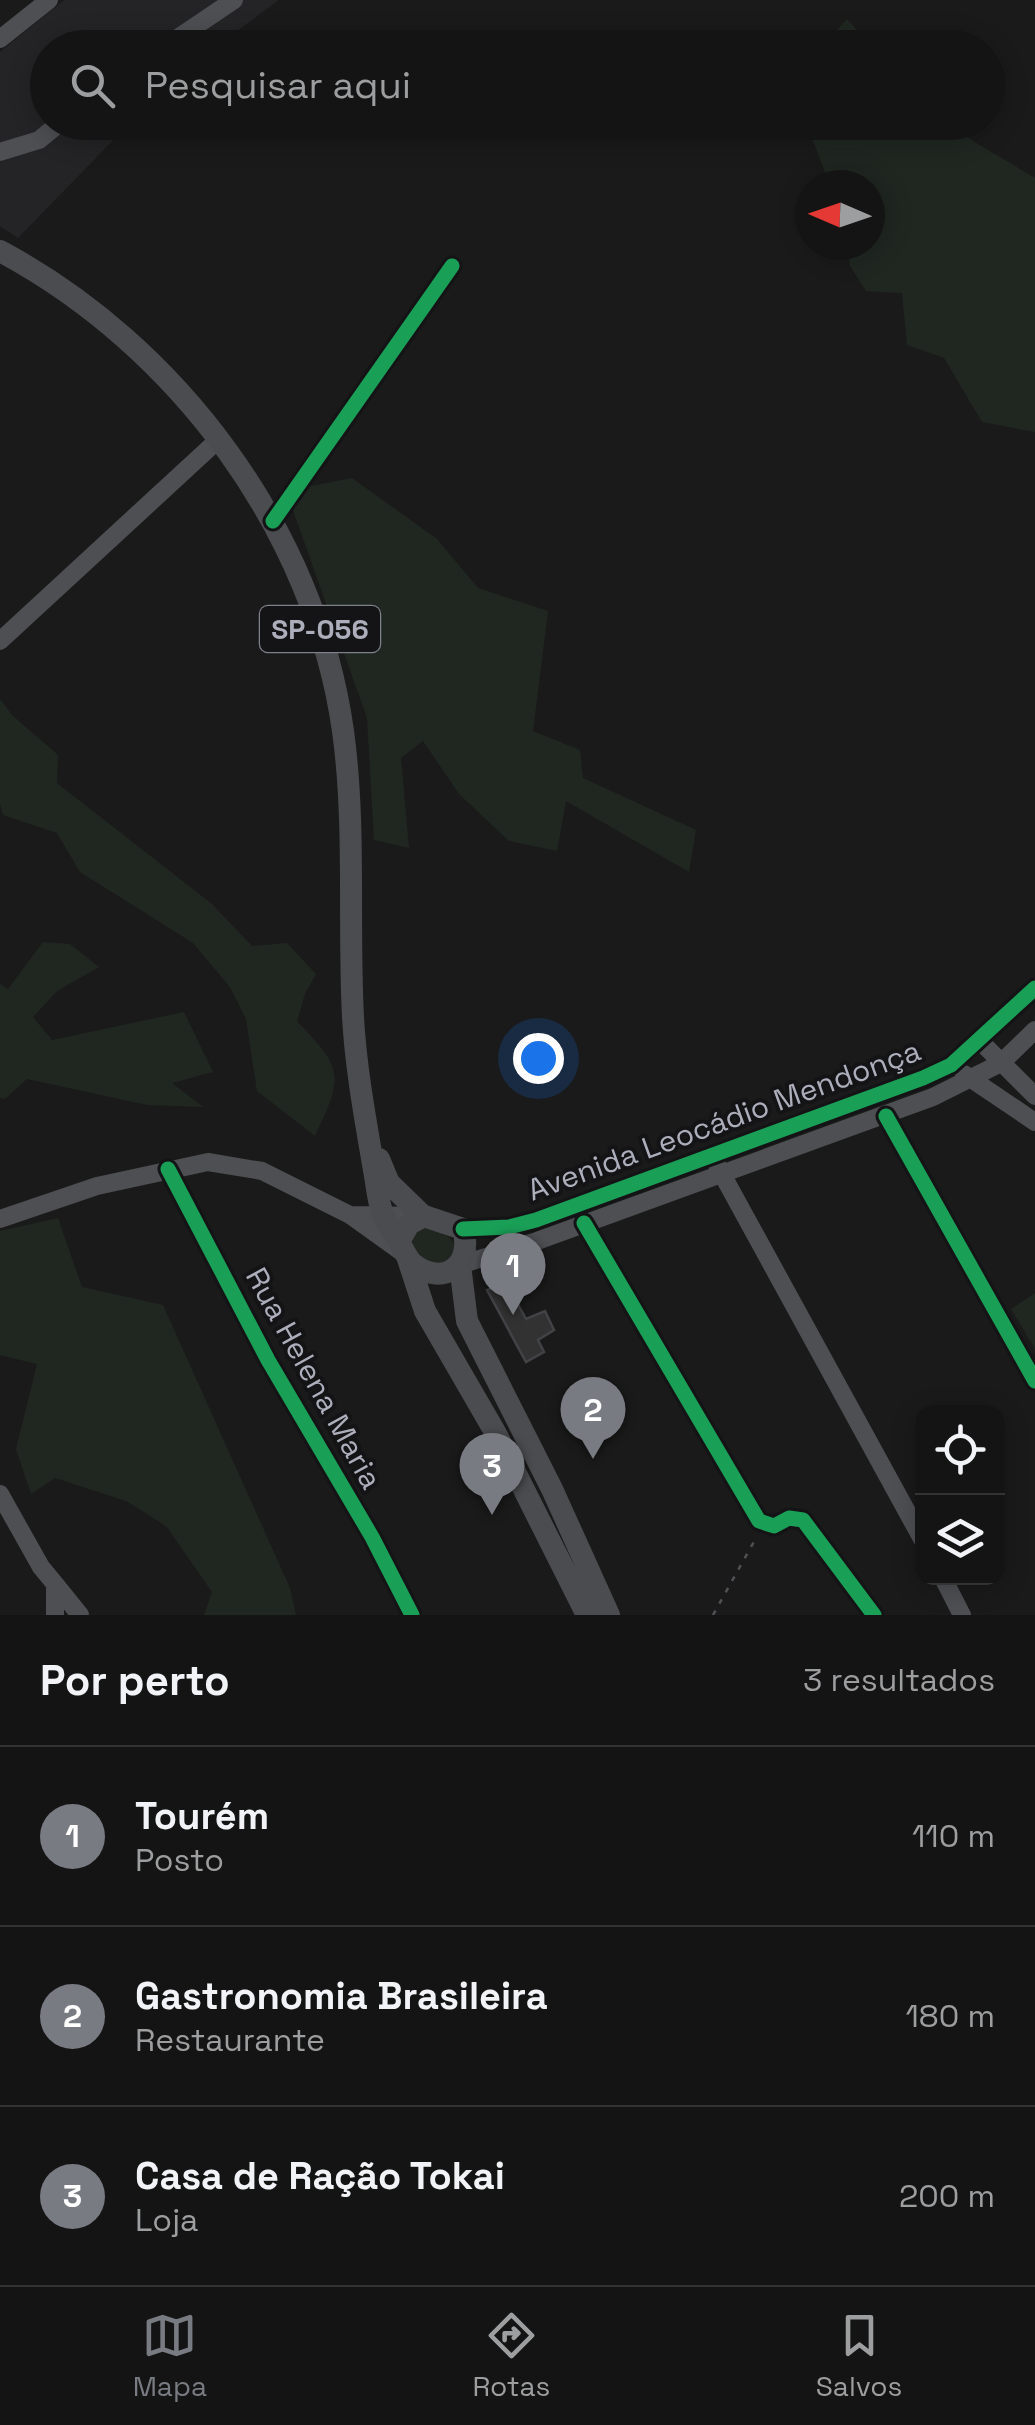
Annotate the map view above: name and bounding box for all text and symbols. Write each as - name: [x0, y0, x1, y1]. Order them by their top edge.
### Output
- search box: [30, 30, 1005, 140]
- icon: search: [65, 58, 120, 113]
- text: Pesquisar aqui: [145, 61, 411, 109]
- north arrow: [795, 170, 885, 260]
- road number: SP-056: [260, 606, 380, 652]
- street label: Avenida Leocádio Mendonça: [522, 1031, 926, 1209]
- your location: [513, 1033, 564, 1084]
- pin: 1: [480, 1232, 546, 1315]
- street label: Rua Helena Maria: [237, 1260, 391, 1496]
- pin: 2: [560, 1376, 626, 1459]
- map controls: [915, 1405, 1005, 1585]
- button: locate: [915, 1405, 1005, 1495]
- pin: 3: [460, 1432, 524, 1515]
- button: layers: [915, 1495, 1005, 1585]
- text: Por perto: [40, 1654, 230, 1707]
- text: 3 resultados: [803, 1660, 995, 1700]
- text: Tourém: [135, 1792, 269, 1840]
- text: 1: [65, 1816, 80, 1856]
- text: 110 m: [912, 1816, 995, 1856]
- text: Posto: [135, 1840, 224, 1880]
- text: Gastronomia Brasileira: [135, 1972, 548, 2020]
- text: 2: [63, 1996, 82, 2036]
- text: 180 m: [905, 1996, 995, 2036]
- text: Restaurante: [135, 2020, 325, 2060]
- text: Casa de Ração Tokai: [135, 2152, 505, 2200]
- text: 3: [63, 2176, 82, 2216]
- text: 200 m: [899, 2176, 995, 2216]
- text: Loja: [135, 2200, 198, 2240]
- tab: Mapa: [133, 2308, 207, 2404]
- tab: Rotas: [472, 2308, 550, 2404]
- tab: Salvos: [816, 2308, 902, 2404]

